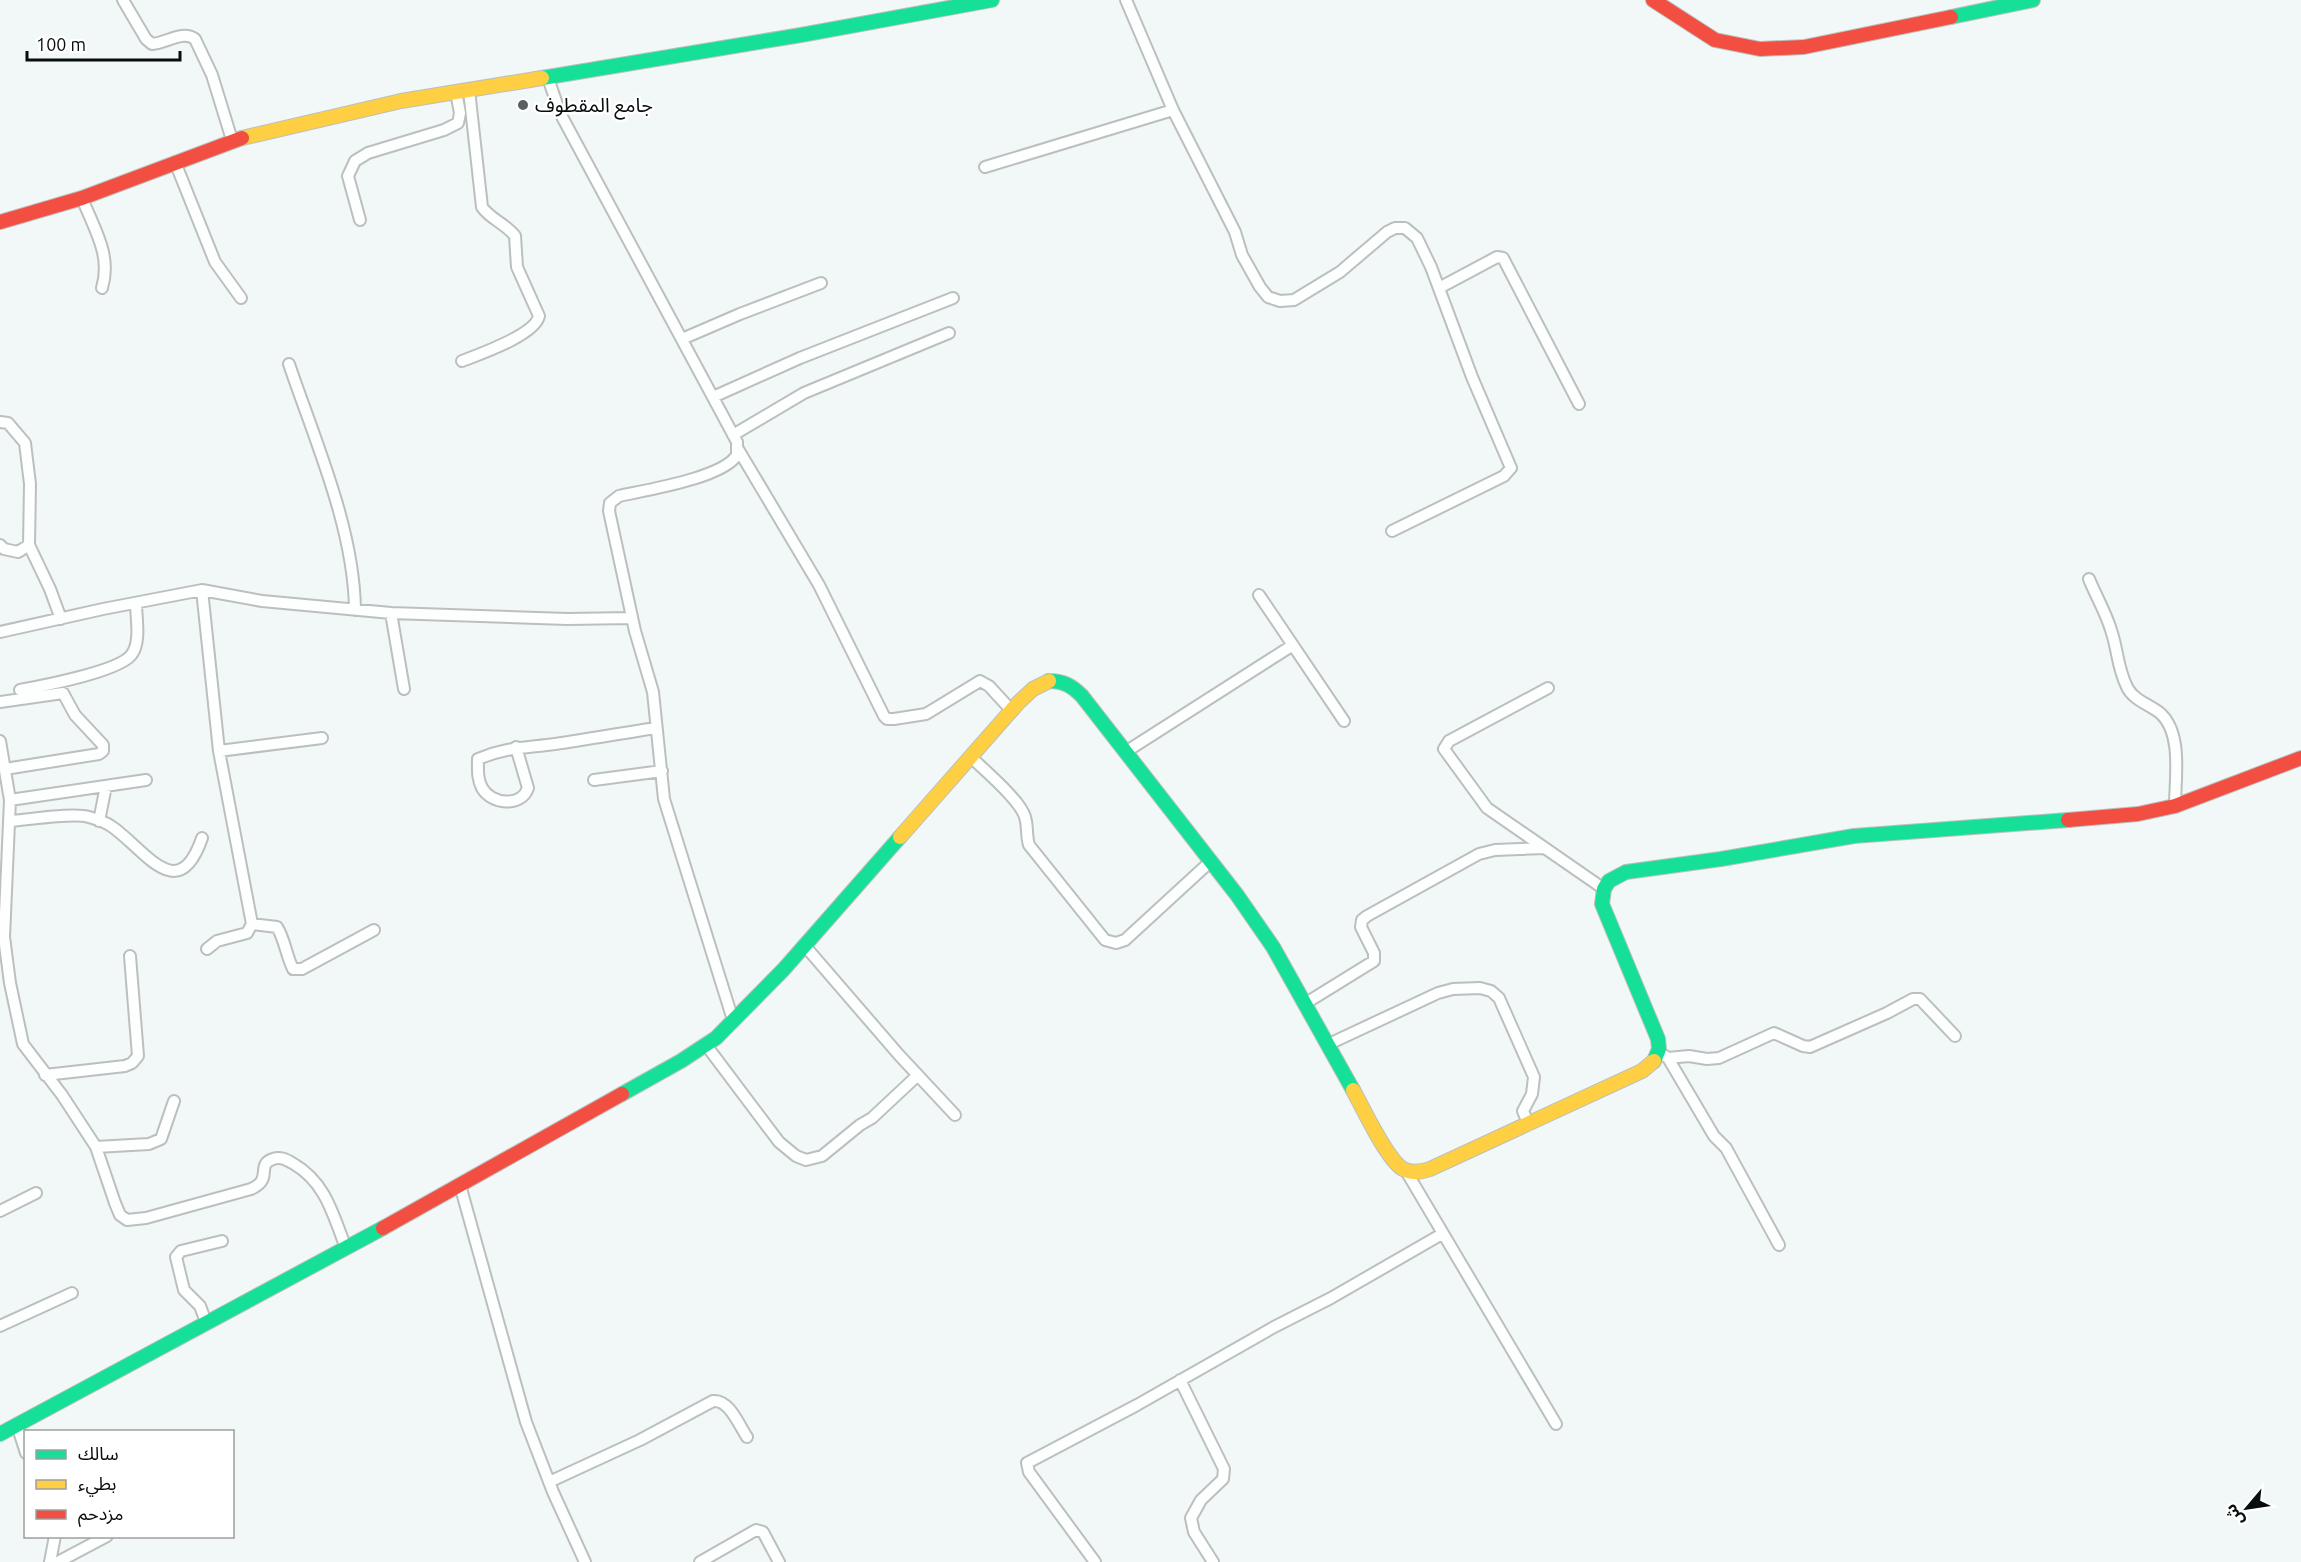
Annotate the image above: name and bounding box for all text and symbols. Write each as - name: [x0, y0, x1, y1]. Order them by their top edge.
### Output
- scale bar: [27, 24, 180, 62]
- text: 100 m: [36, 34, 86, 54]
- place label: جامع المقطوف: [535, 93, 653, 120]
- marker: جامع المقطوف: [516, 98, 530, 112]
- legend: [24, 1430, 234, 1538]
- text: سالك: [78, 1443, 119, 1463]
- text: بطيء: [78, 1473, 116, 1497]
- north arrow: [2217, 1478, 2277, 1538]
- text: ش: [2221, 1501, 2248, 1529]
- text: مزدحم: [78, 1503, 123, 1527]

